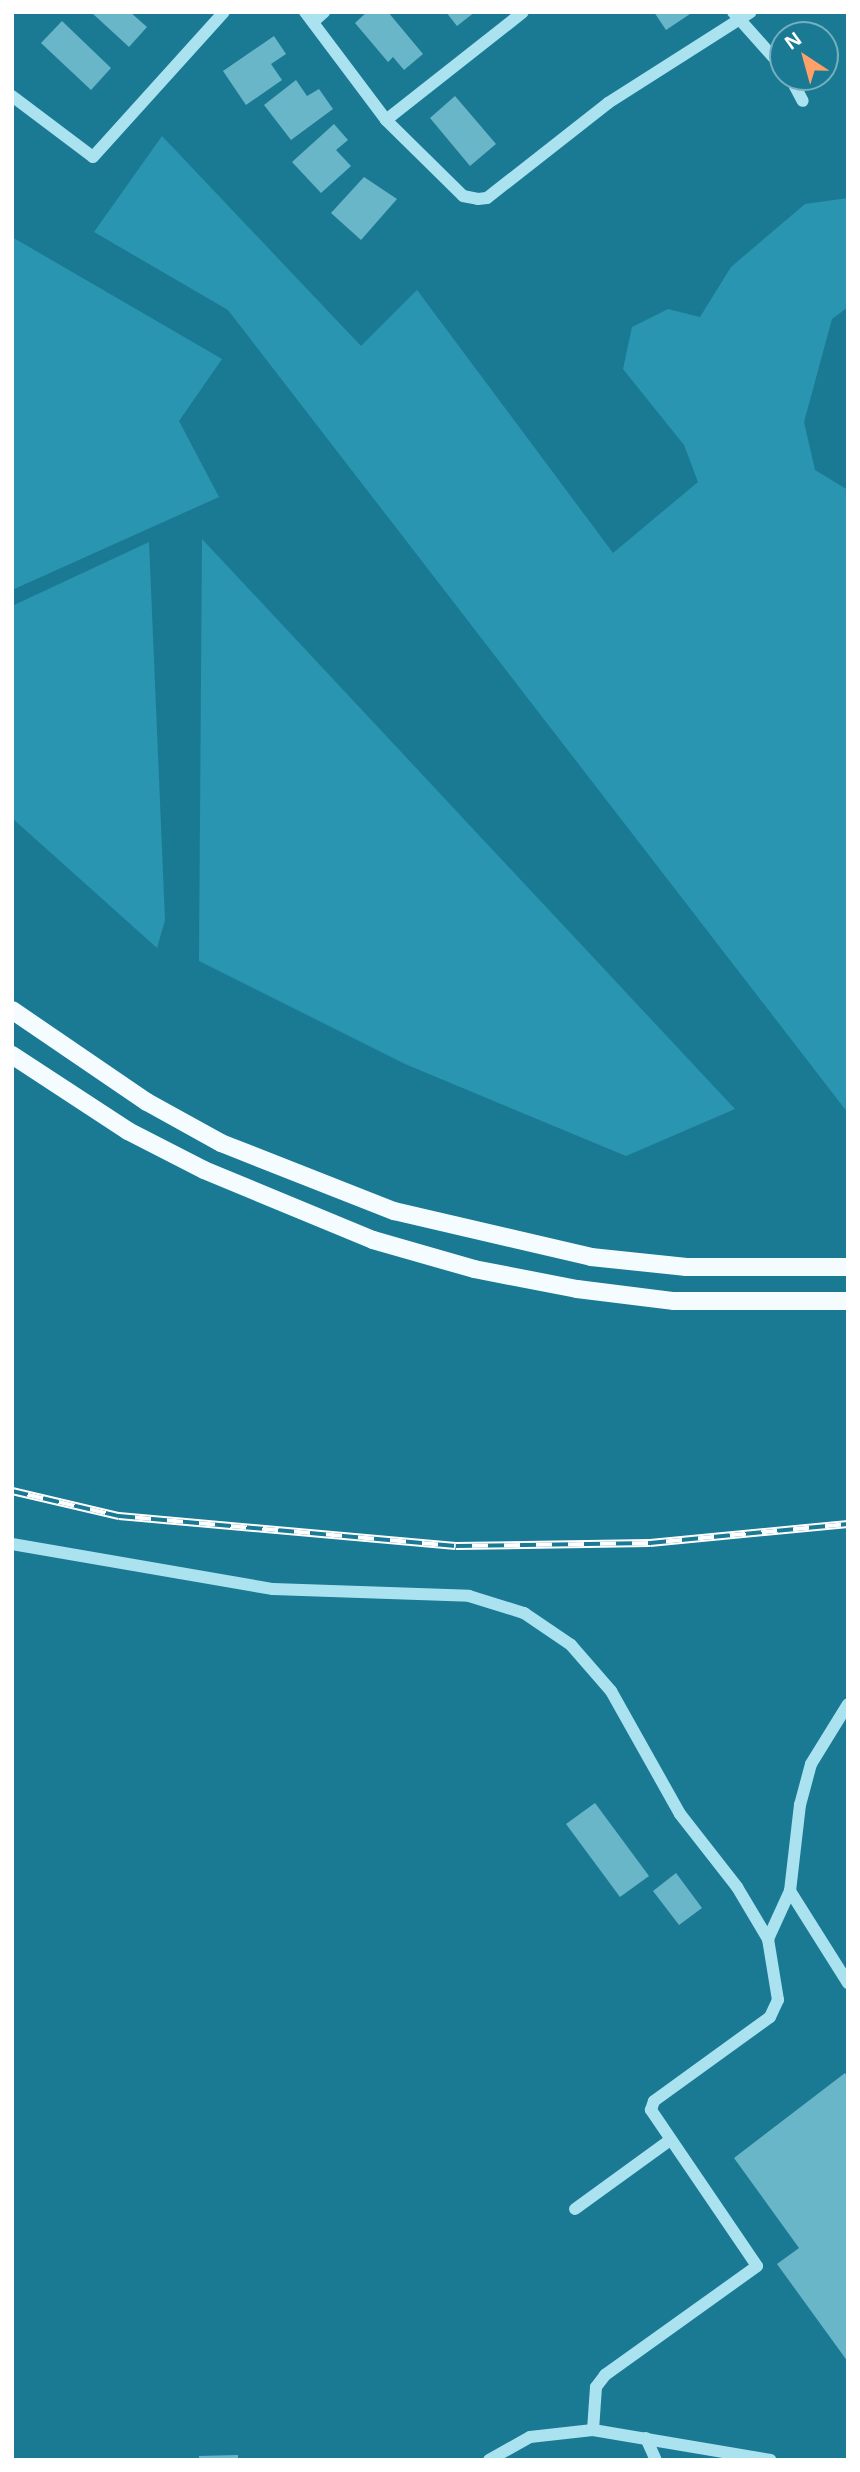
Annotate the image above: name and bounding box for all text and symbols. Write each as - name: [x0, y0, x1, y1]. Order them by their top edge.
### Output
- north arrow: [769, 21, 839, 91]
- text: N: [779, 26, 807, 56]

